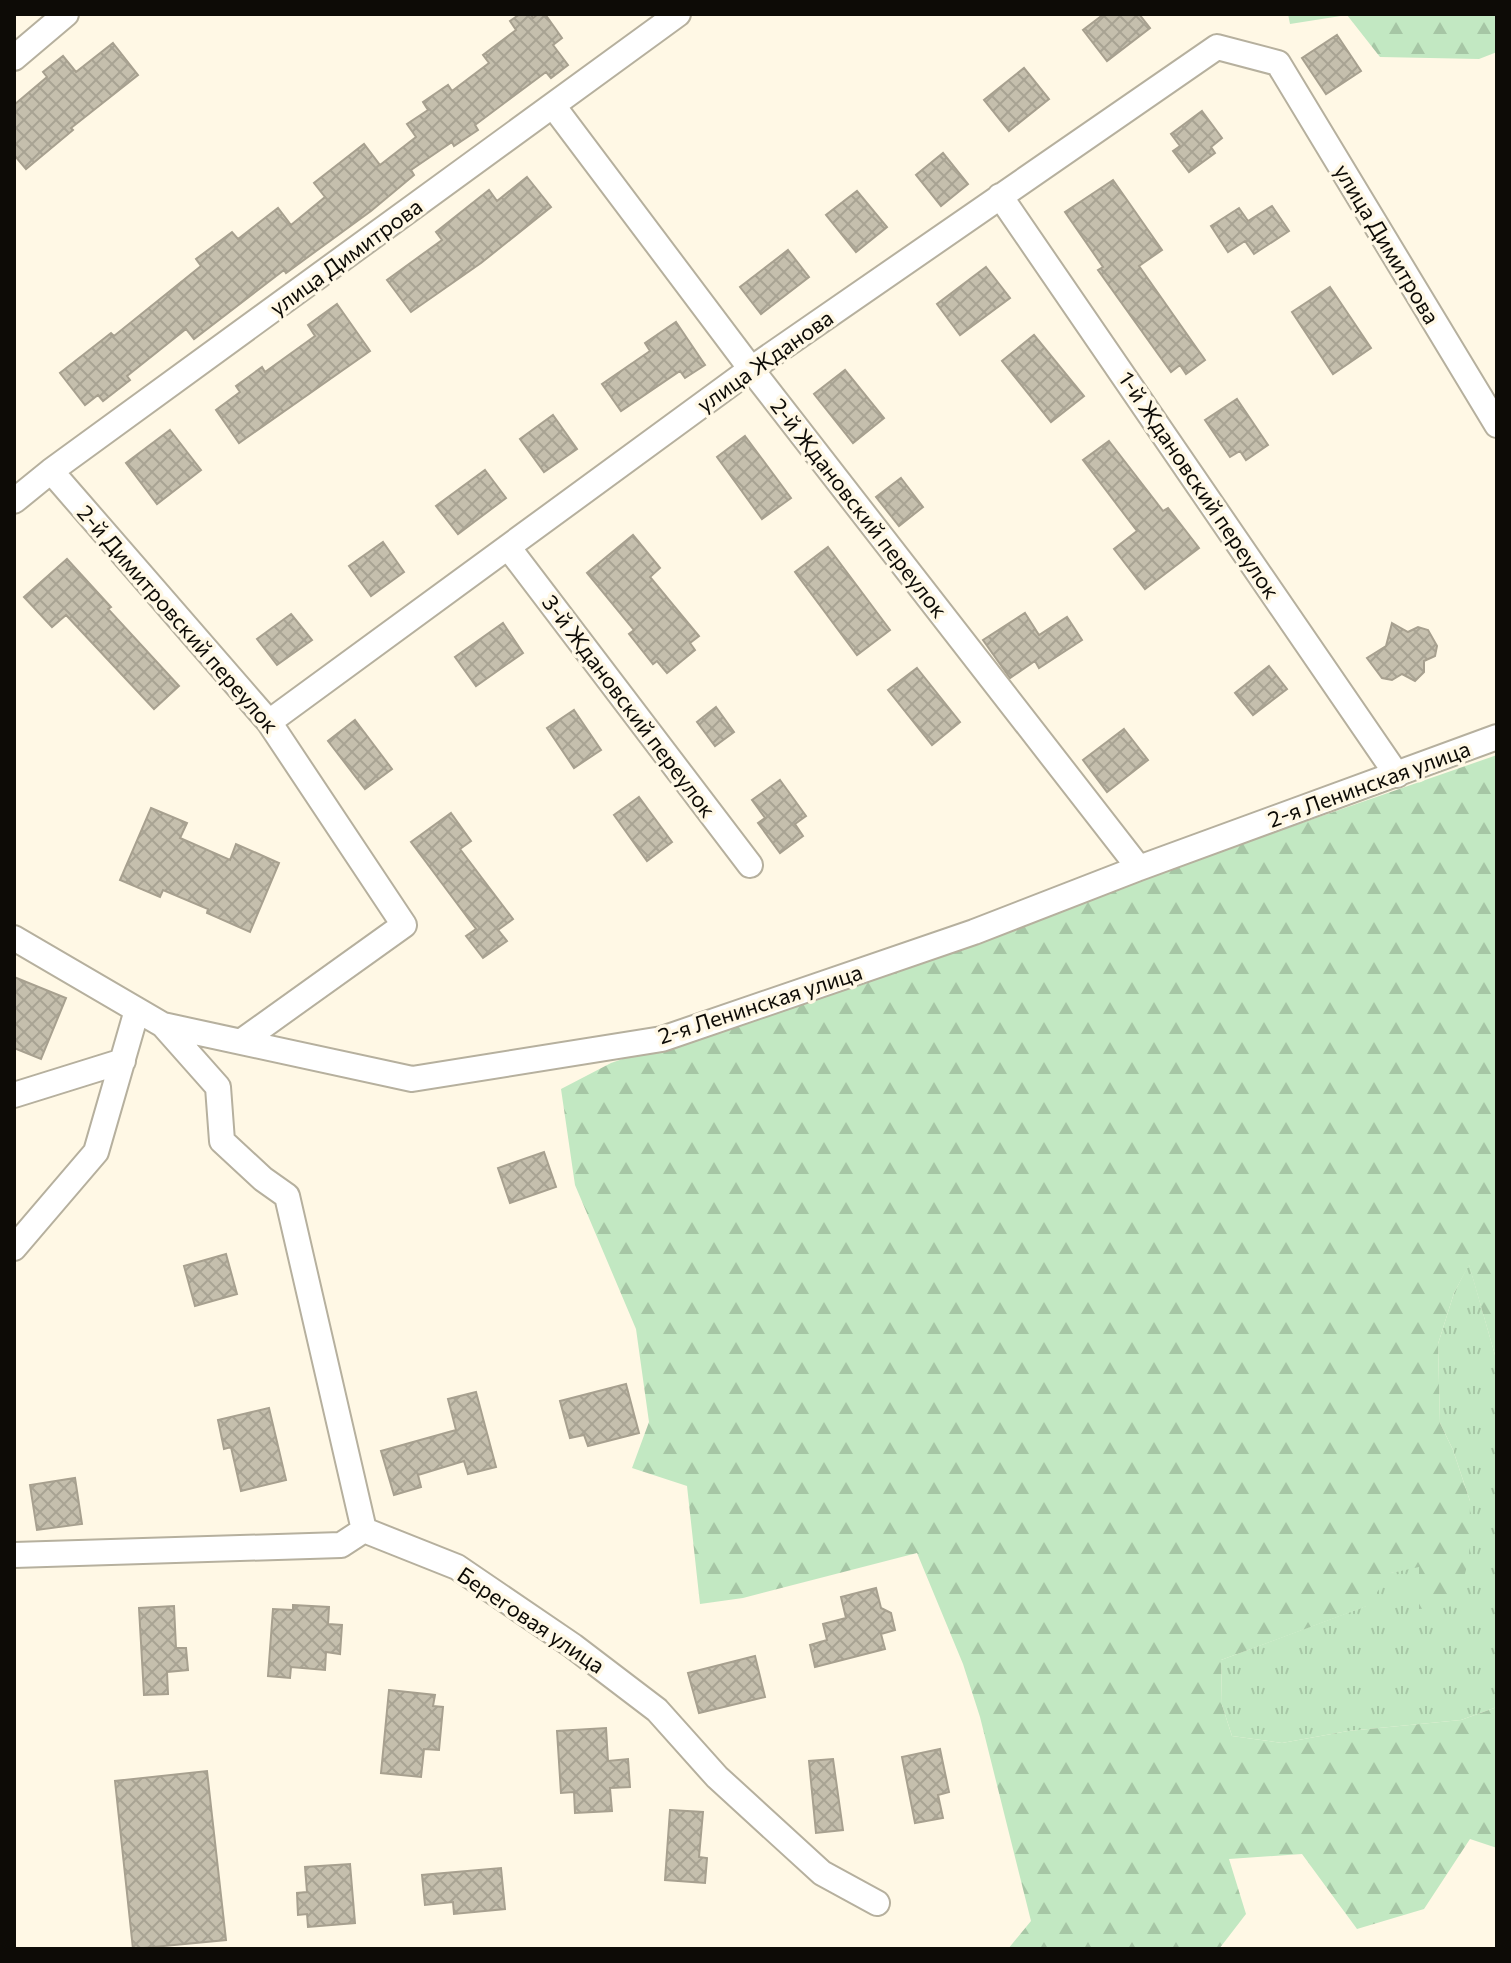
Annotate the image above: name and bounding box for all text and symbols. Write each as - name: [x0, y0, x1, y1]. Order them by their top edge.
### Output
- street label: улица Димитрова: [1329, 159, 1446, 329]
- street label: улица Димитрова: [264, 192, 427, 321]
- street label: улица Жданова: [691, 304, 838, 418]
- street label: 1-й Ждановский переулок: [1113, 366, 1286, 604]
- street label: 2-й Ждановский переулок: [765, 392, 954, 623]
- street label: 2-й Димитровский переулок: [72, 499, 285, 738]
- street label: 3-й Ждановский переулок: [537, 589, 722, 823]
- street label: 2-я Ленинская улица: [1264, 734, 1474, 833]
- street label: 2-я Ленинская улица: [654, 958, 865, 1049]
- street label: Береговая улица: [453, 1560, 610, 1679]

